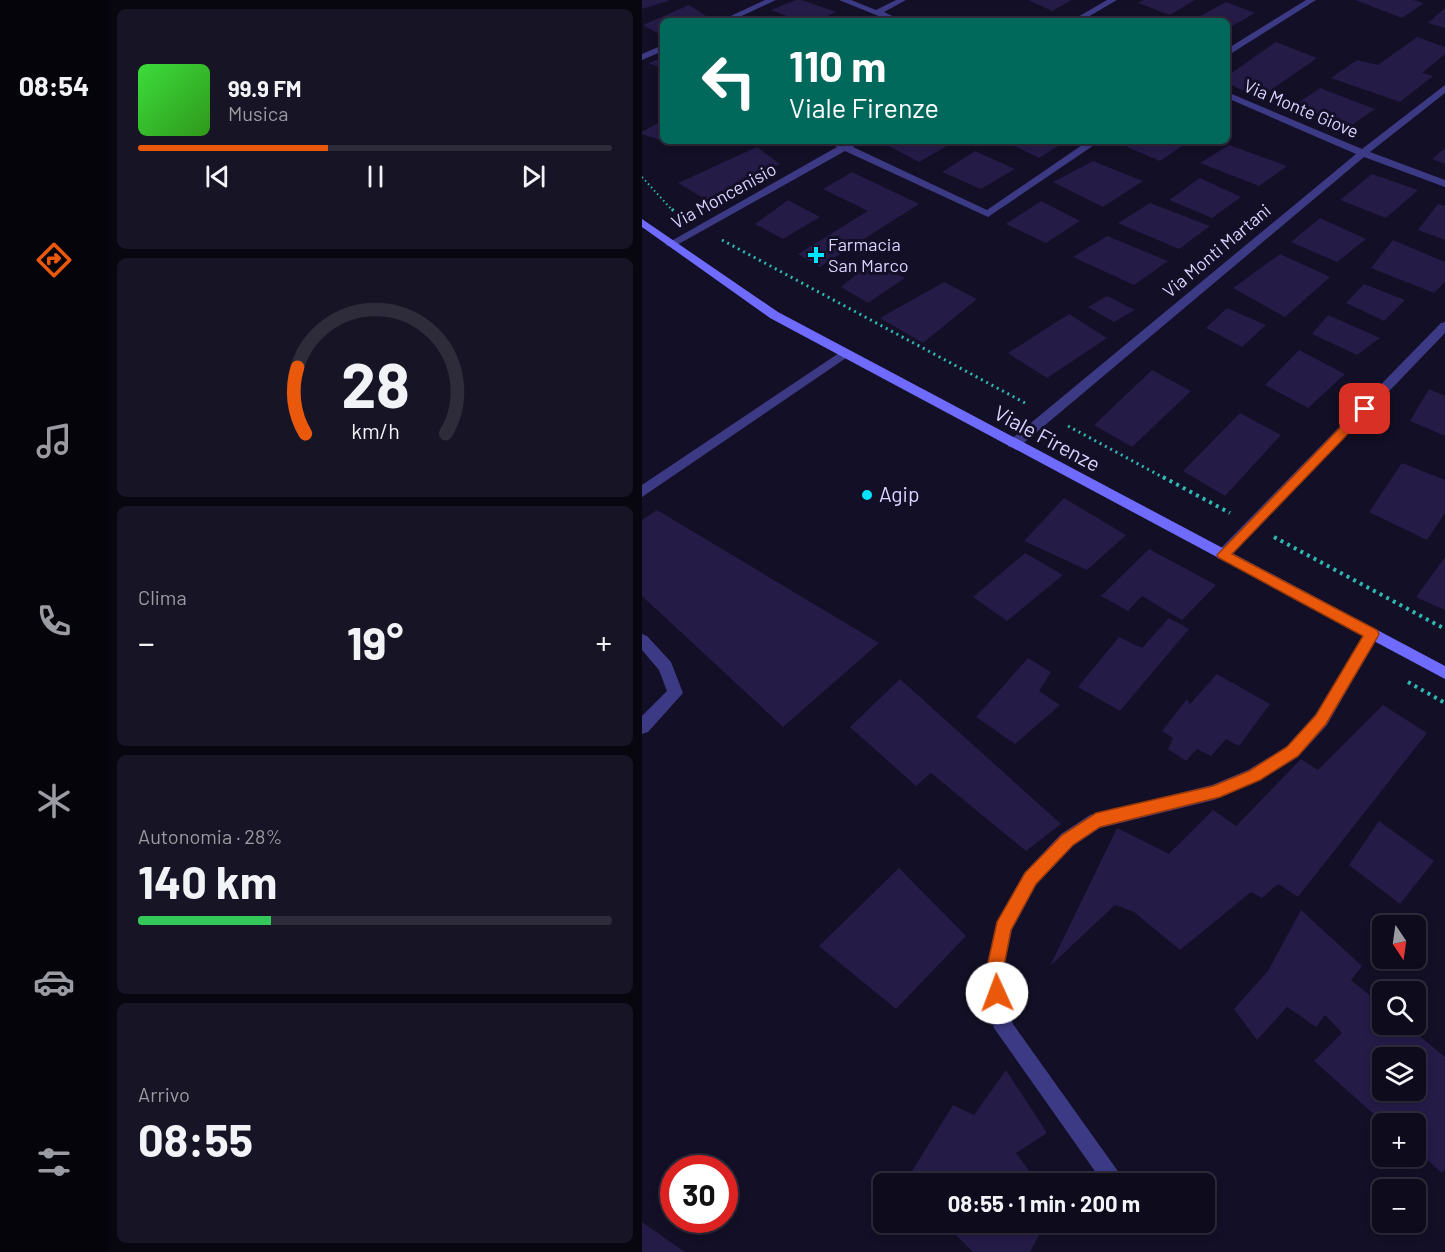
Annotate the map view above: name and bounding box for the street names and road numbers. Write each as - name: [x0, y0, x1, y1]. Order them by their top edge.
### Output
- street label: Via Monte Giove: [1241, 74, 1362, 142]
- street label: Via Moncenisio: [667, 157, 780, 233]
- street label: Via Monti Martani: [1158, 199, 1275, 302]
- street label: Viale Firenze: [990, 399, 1105, 476]

